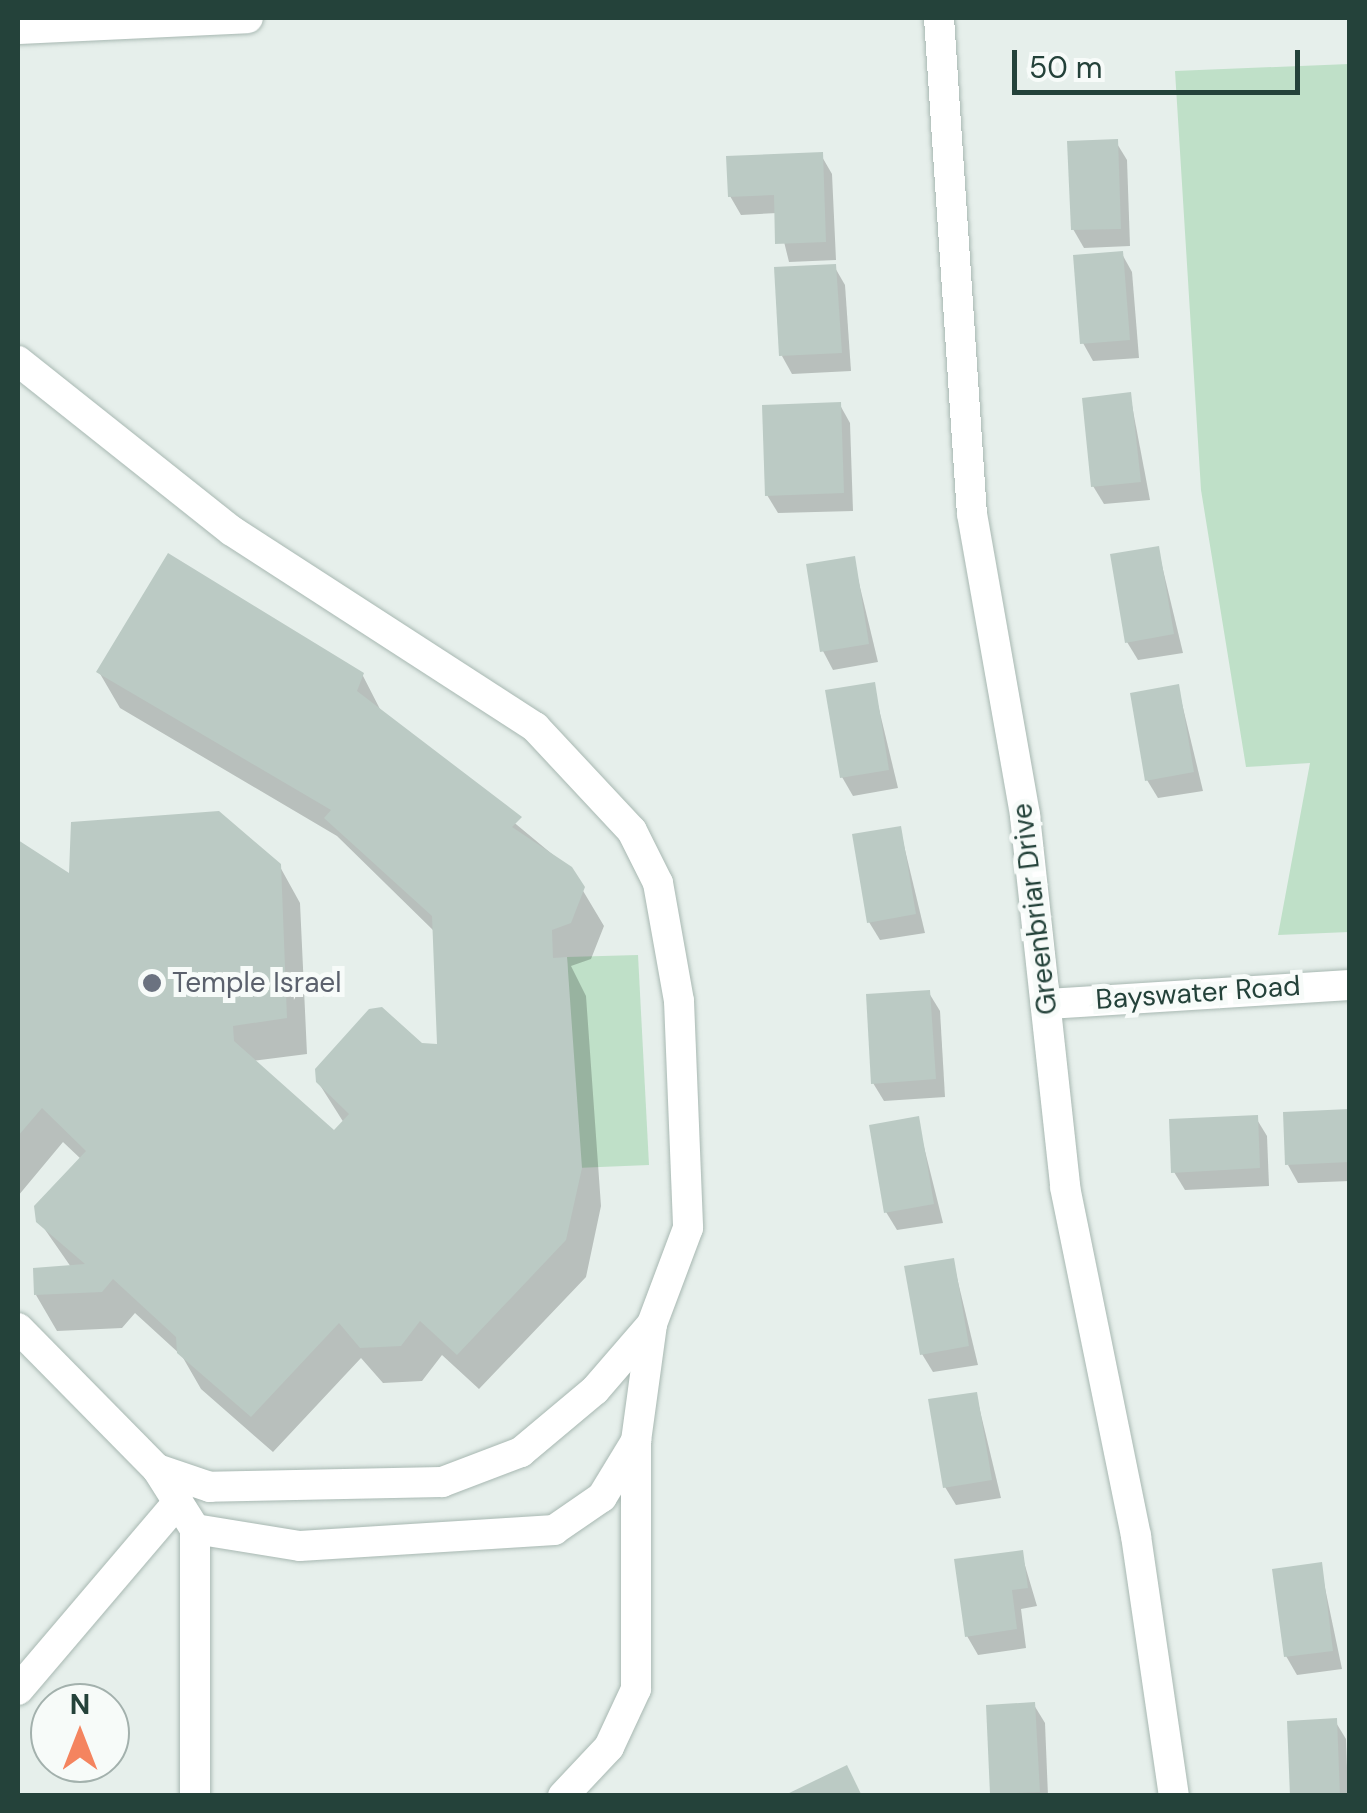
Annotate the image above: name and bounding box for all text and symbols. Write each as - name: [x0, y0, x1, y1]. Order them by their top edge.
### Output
- scale bar: [1017, 30, 1304, 92]
- text: 50 m: [1029, 48, 1103, 87]
- street label: Greenbriar Drive: [1005, 801, 1065, 1017]
- place label: Temple Israel: [172, 966, 342, 1000]
- street label: Bayswater Road: [1095, 969, 1301, 1017]
- marker: Temple Israel: [141, 972, 163, 994]
- north arrow: [30, 1683, 130, 1783]
- text: N: [70, 1686, 90, 1723]

